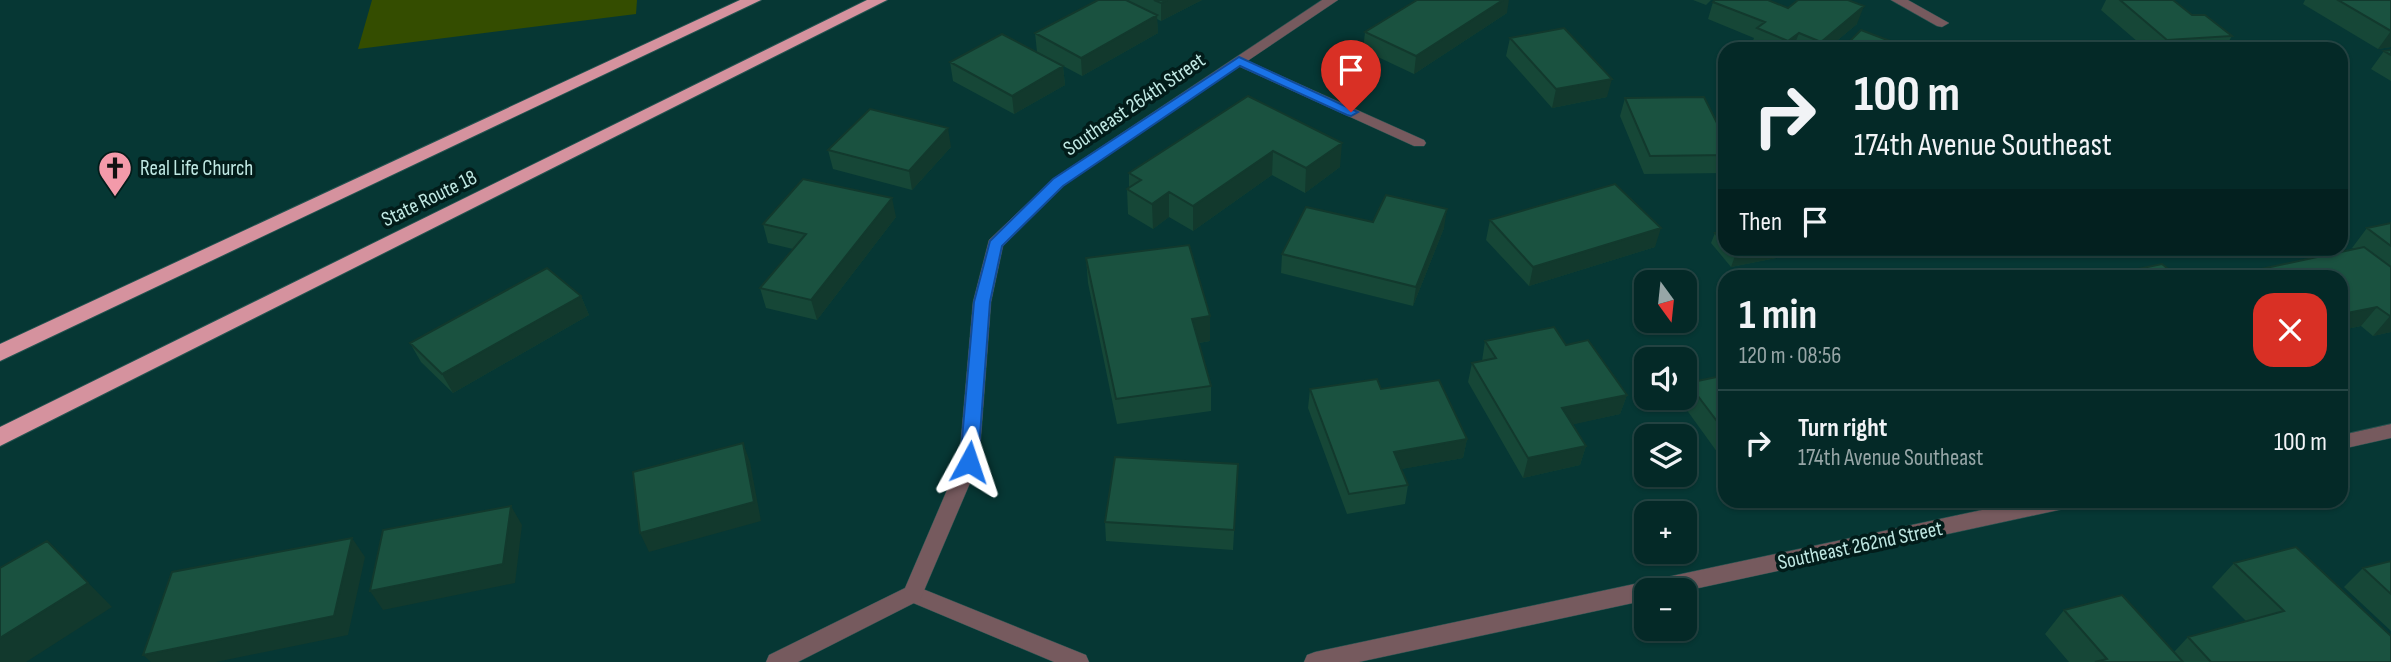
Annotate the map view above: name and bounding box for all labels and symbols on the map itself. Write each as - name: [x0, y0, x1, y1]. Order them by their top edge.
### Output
- pin: [1321, 40, 1381, 112]
- street label: Southeast 264th Street: [1059, 48, 1210, 161]
- church icon: Real Life Church: [96, 149, 134, 198]
- place label: Real Life Church: [140, 156, 253, 181]
- street label: State Route 18: [377, 165, 481, 232]
- north arrow: [1634, 270, 1698, 332]
- position arrow: [932, 425, 1006, 499]
- street label: Southeast 262nd Street: [1775, 516, 1945, 575]

